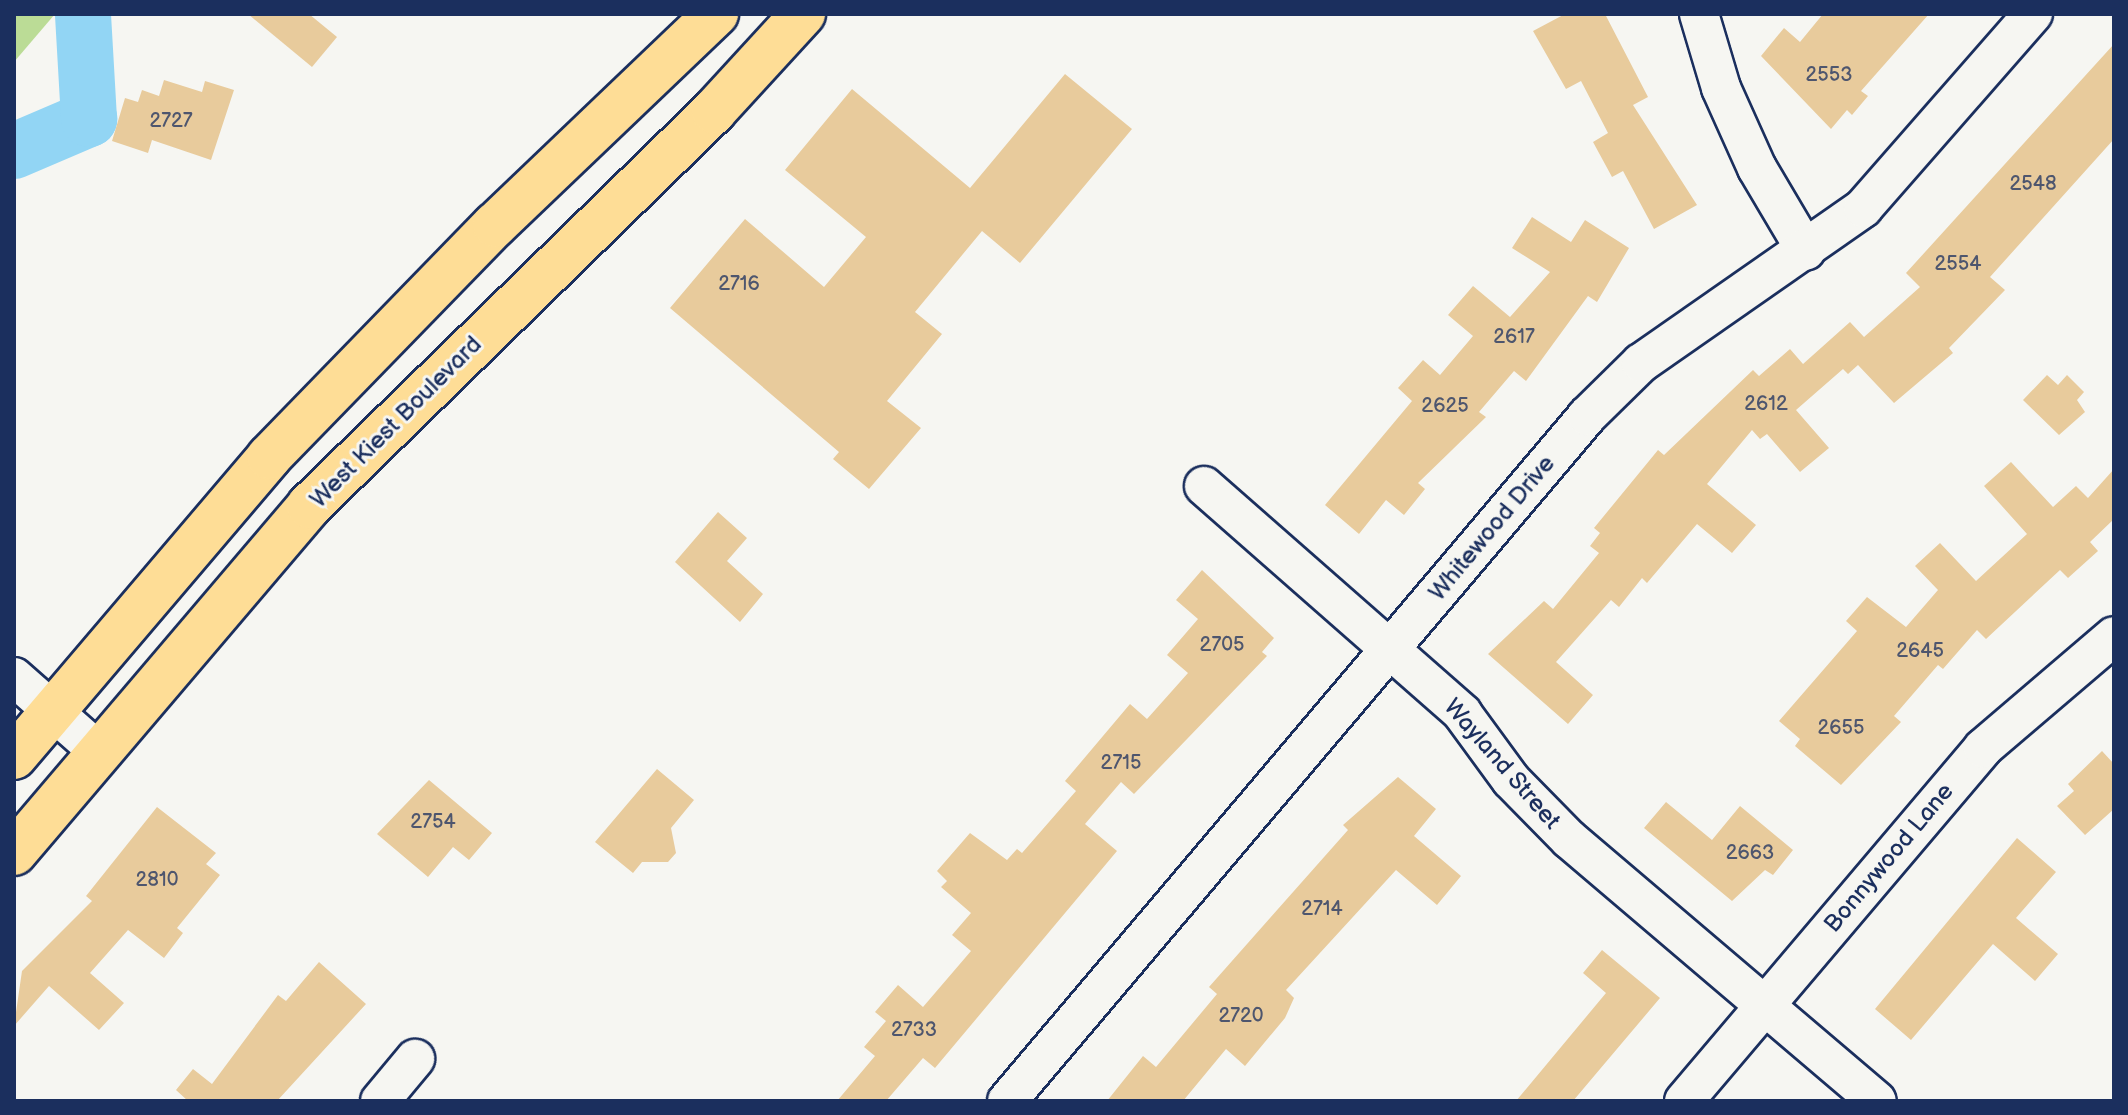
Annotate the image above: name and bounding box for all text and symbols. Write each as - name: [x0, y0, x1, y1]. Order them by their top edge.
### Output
- house number: 2553: [1805, 63, 1853, 87]
- house number: 2727: [149, 109, 193, 133]
- house number: 2548: [2009, 172, 2057, 196]
- house number: 2554: [1935, 252, 1981, 276]
- house number: 2716: [718, 272, 760, 296]
- house number: 2617: [1493, 325, 1535, 349]
- street label: West Kiest Boulevard: [304, 330, 488, 514]
- house number: 2612: [1744, 392, 1788, 416]
- house number: 2625: [1421, 394, 1469, 418]
- street label: Whitewood Drive: [1423, 450, 1561, 606]
- house number: 2705: [1200, 633, 1244, 657]
- house number: 2645: [1896, 639, 1944, 663]
- street label: Wayland Street: [1438, 693, 1566, 835]
- house number: 2655: [1818, 716, 1864, 740]
- house number: 2715: [1101, 751, 1141, 775]
- street label: Bonnywood Lane: [1818, 778, 1960, 938]
- house number: 2754: [410, 810, 456, 834]
- house number: 2663: [1726, 841, 1774, 865]
- house number: 2810: [136, 868, 178, 892]
- house number: 2714: [1301, 897, 1343, 921]
- house number: 2720: [1218, 1004, 1264, 1028]
- house number: 2733: [891, 1018, 937, 1042]

